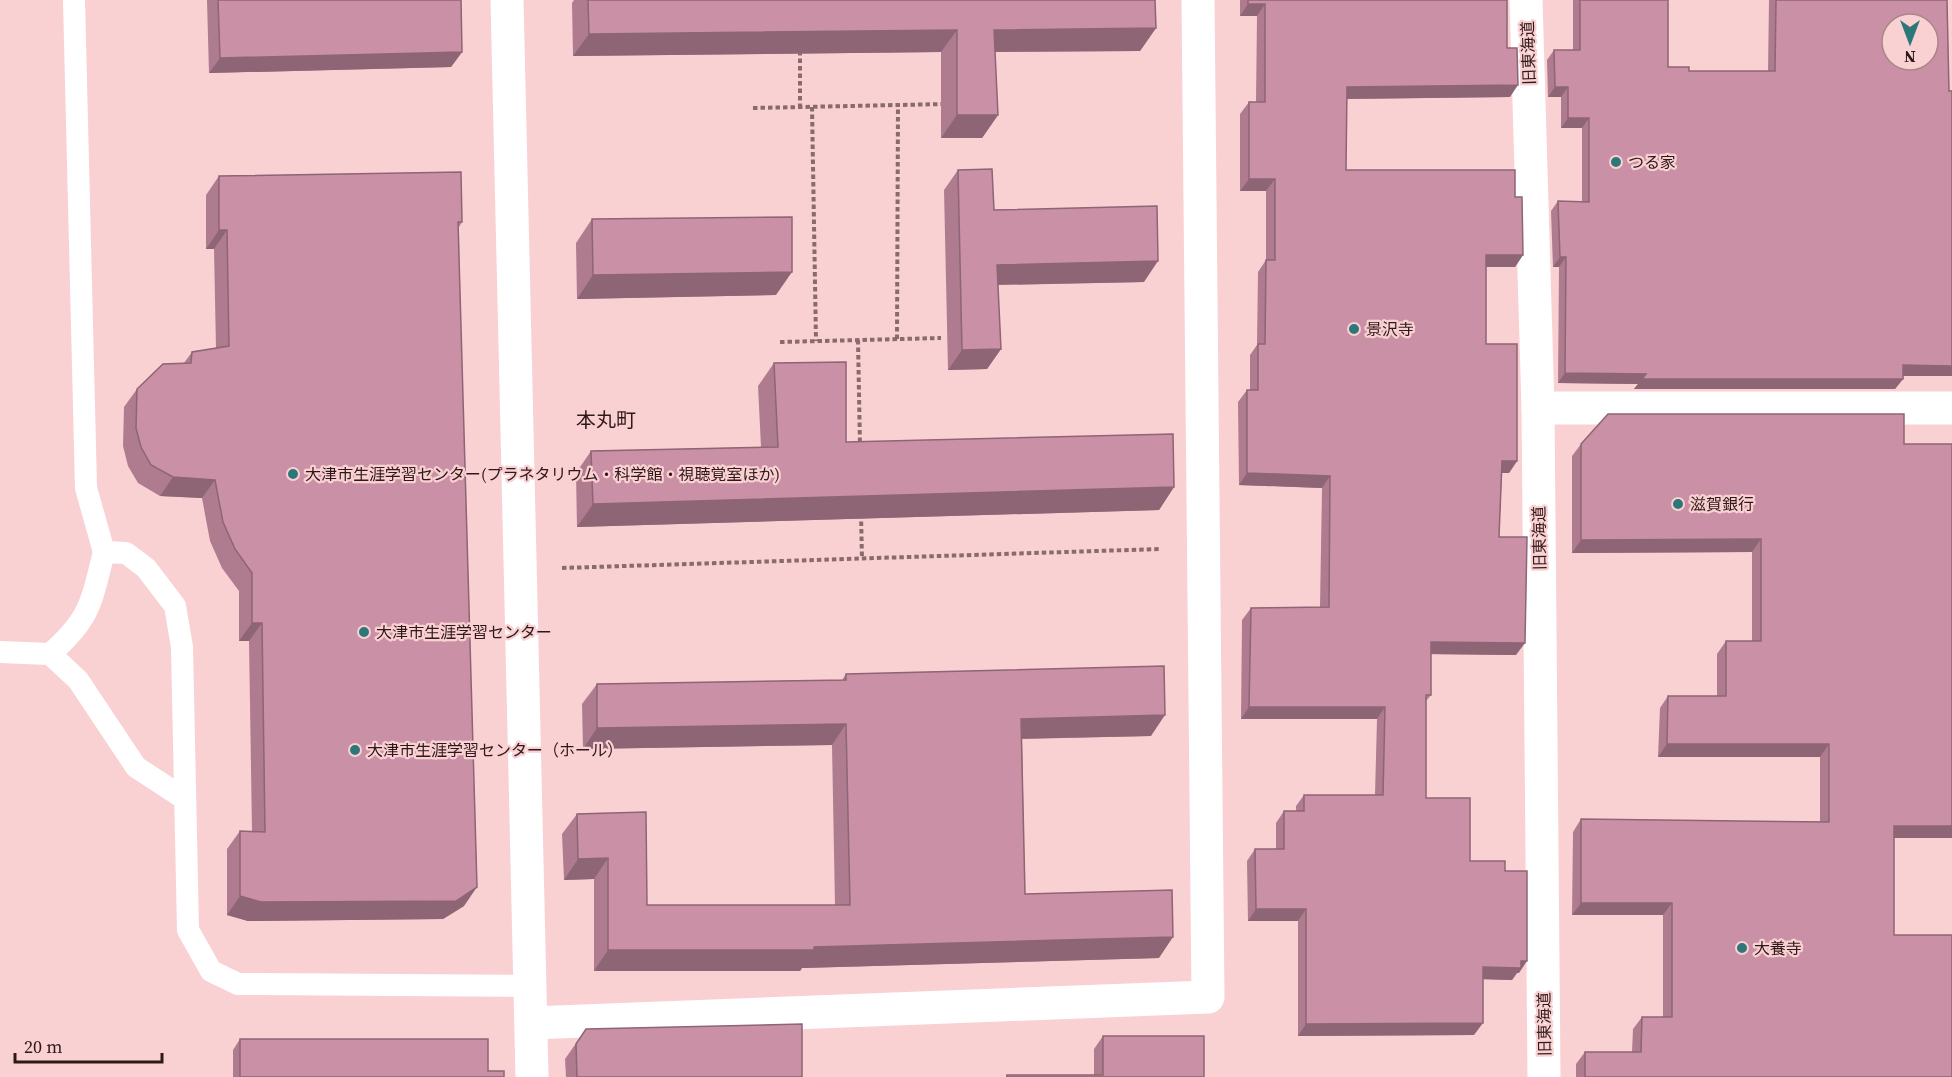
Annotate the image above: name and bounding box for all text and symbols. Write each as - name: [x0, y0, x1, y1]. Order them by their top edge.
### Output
- north arrow: [1880, 12, 1940, 72]
- street label: 旧東海道: [1516, 21, 1540, 85]
- text: N: [1904, 46, 1916, 68]
- place label: つる家: [1628, 151, 1676, 173]
- marker: つる家: [1609, 155, 1623, 169]
- place label: 景沢寺: [1366, 318, 1414, 340]
- marker: 景沢寺: [1347, 322, 1361, 336]
- district label: 本丸町: [576, 406, 636, 434]
- place label: 大津市生涯学習センター(プラネタリウム・科学館・視聴覚室ほか): [305, 463, 780, 485]
- marker: 大津市生涯学習センター(プラネタリウム・科学館・視聴覚室ほか): [286, 467, 300, 481]
- place label: 滋賀銀行: [1690, 493, 1754, 515]
- marker: 滋賀銀行: [1671, 497, 1685, 511]
- street label: 旧東海道: [1527, 506, 1551, 570]
- place label: 大津市生涯学習センター: [376, 621, 552, 643]
- marker: 大津市生涯学習センター: [357, 625, 371, 639]
- place label: 大津市生涯学習センター（ホール）: [367, 739, 623, 761]
- marker: 大津市生涯学習センター（ホール）: [348, 743, 362, 757]
- place label: 大養寺: [1754, 937, 1802, 959]
- marker: 大養寺: [1735, 941, 1749, 955]
- street label: 旧東海道: [1532, 992, 1556, 1056]
- scale bar: [15, 1026, 162, 1064]
- text: 20 m: [24, 1034, 62, 1059]

